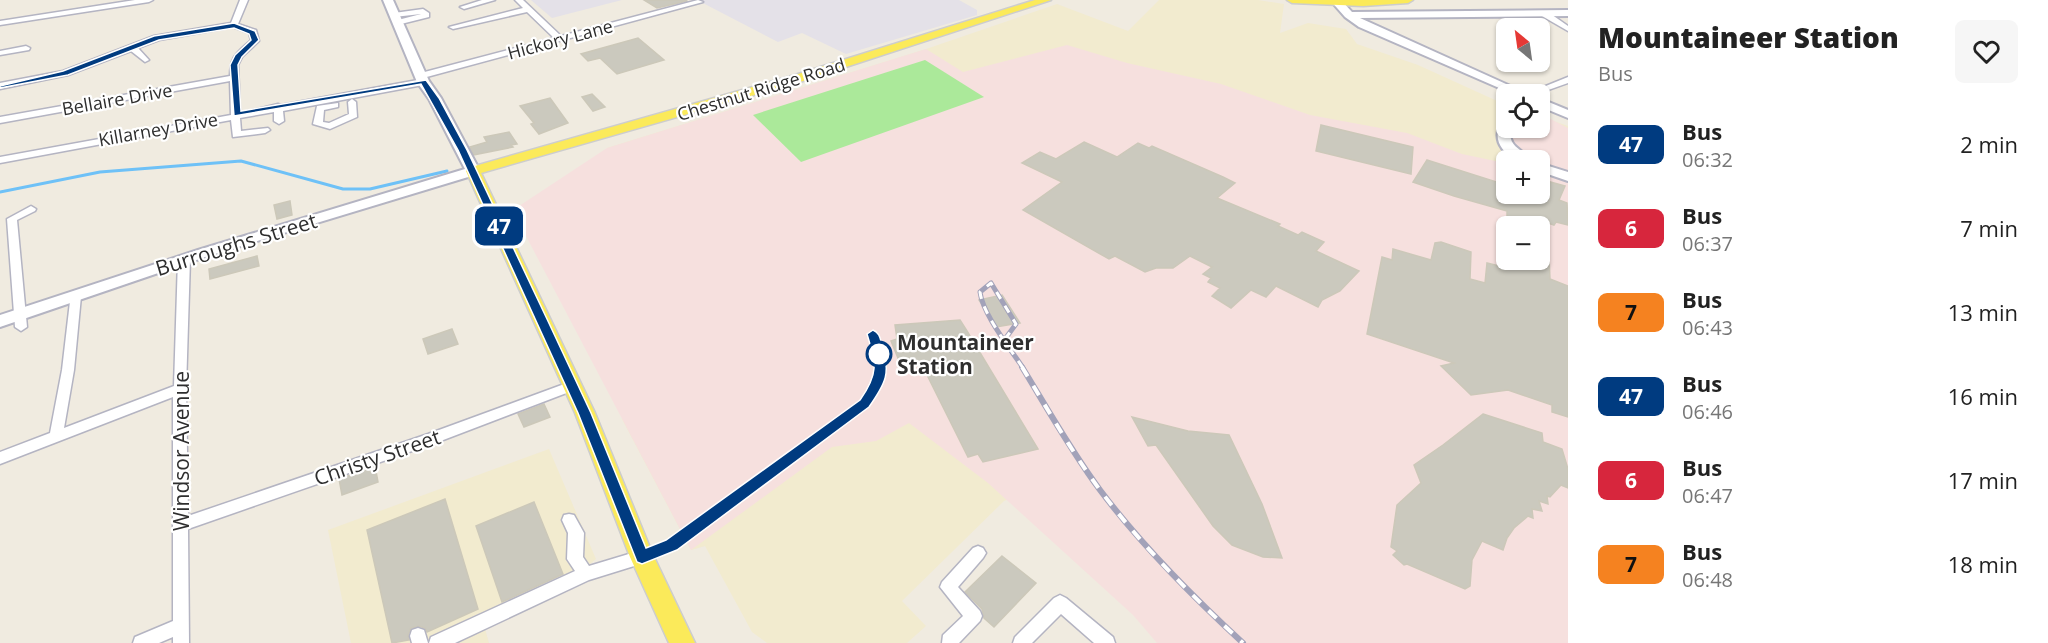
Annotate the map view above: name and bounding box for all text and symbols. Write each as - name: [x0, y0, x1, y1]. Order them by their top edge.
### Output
- street label: Hickory Lane: [505, 13, 615, 65]
- north arrow: [1496, 18, 1550, 72]
- map controls: [1496, 18, 1550, 270]
- text: Mountaineer Station: [1598, 18, 1899, 56]
- button: heart: [1955, 20, 2018, 83]
- street label: Chestnut Ridge Road: [674, 52, 848, 126]
- text: Bus: [1598, 60, 1633, 87]
- street label: Bellaire Drive: [60, 77, 174, 121]
- button: locate: [1496, 84, 1550, 138]
- street label: Killarney Drive: [96, 107, 220, 151]
- text: Bus: [1682, 116, 1722, 146]
- text: 2 min: [1960, 129, 2018, 159]
- text: 47: [1619, 130, 1643, 158]
- text: 06:32: [1682, 146, 1733, 173]
- button: +: [1496, 150, 1550, 204]
- text: Bus: [1682, 200, 1722, 230]
- street label: Burroughs Street: [152, 206, 320, 282]
- line badge: 47: [472, 206, 526, 246]
- text: 47: [487, 212, 511, 240]
- text: 7 min: [1960, 213, 2018, 243]
- text: 6: [1625, 214, 1637, 242]
- button: −: [1496, 216, 1550, 270]
- text: 06:37: [1682, 230, 1733, 257]
- text: Bus: [1682, 284, 1722, 314]
- text: 13 min: [1948, 297, 2018, 327]
- text: 7: [1625, 298, 1637, 326]
- text: 06:43: [1682, 314, 1733, 341]
- place label: Mountaineer Station: [897, 328, 1034, 380]
- marker: Mountaineer Station: [866, 341, 892, 367]
- text: Bus: [1682, 368, 1722, 398]
- street label: Windsor Avenue: [167, 371, 195, 531]
- text: 16 min: [1948, 381, 2018, 411]
- text: 47: [1619, 382, 1643, 410]
- text: 06:46: [1682, 398, 1733, 425]
- street label: Christy Street: [310, 422, 444, 492]
- text: Bus: [1682, 452, 1722, 482]
- text: 17 min: [1948, 465, 2018, 495]
- text: 6: [1625, 466, 1637, 494]
- text: 06:47: [1682, 482, 1733, 509]
- text: Bus: [1682, 536, 1722, 566]
- text: 18 min: [1948, 549, 2018, 579]
- text: 7: [1625, 550, 1637, 578]
- text: 06:48: [1682, 566, 1733, 593]

